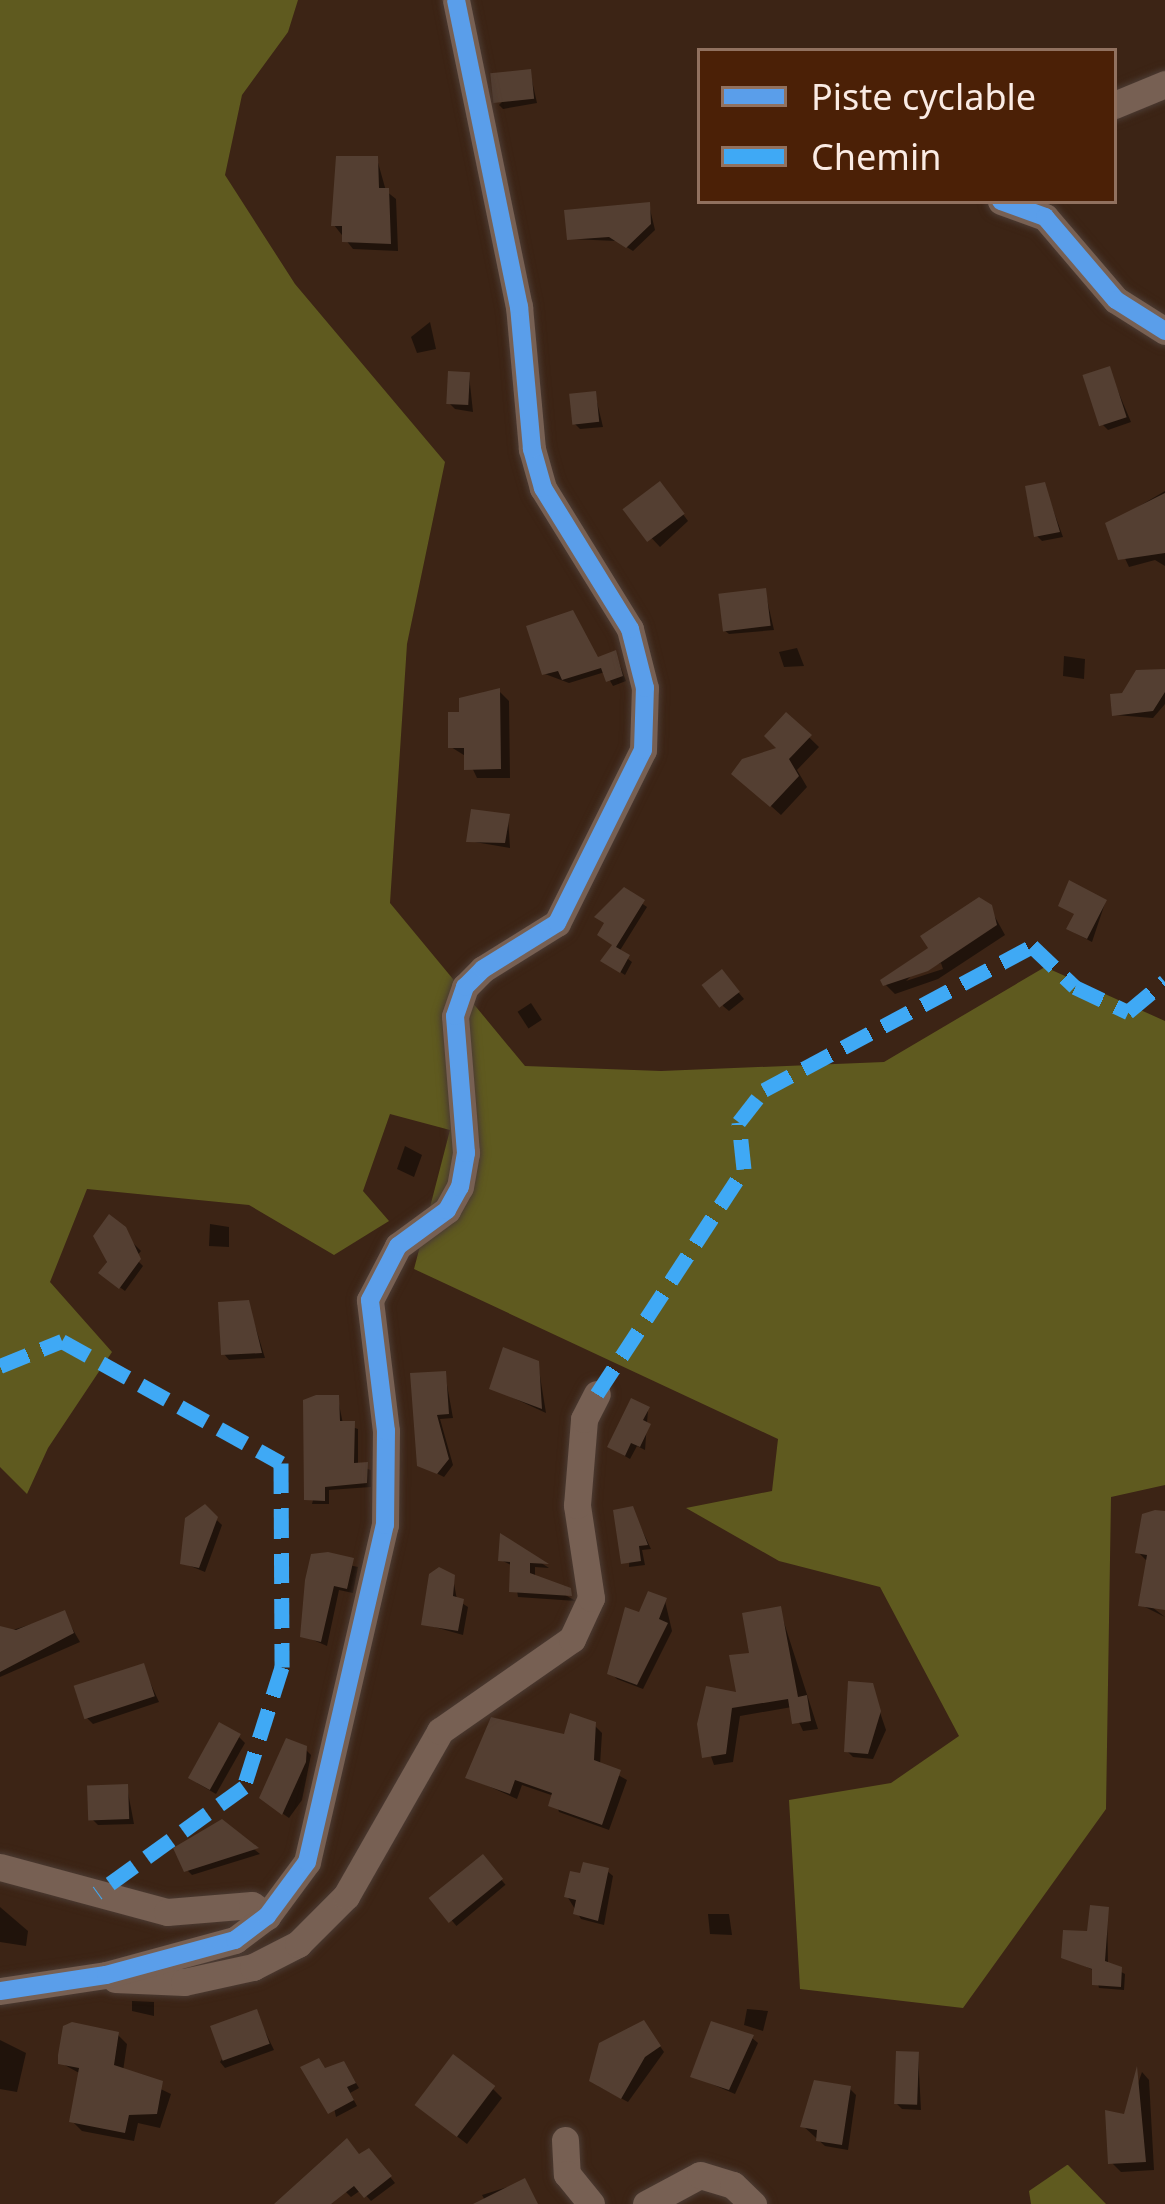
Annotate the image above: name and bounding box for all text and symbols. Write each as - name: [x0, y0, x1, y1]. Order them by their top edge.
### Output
- legend: [697, 48, 1117, 204]
- text: Piste cyclable: [811, 72, 1036, 121]
- text: Chemin: [811, 132, 942, 181]

